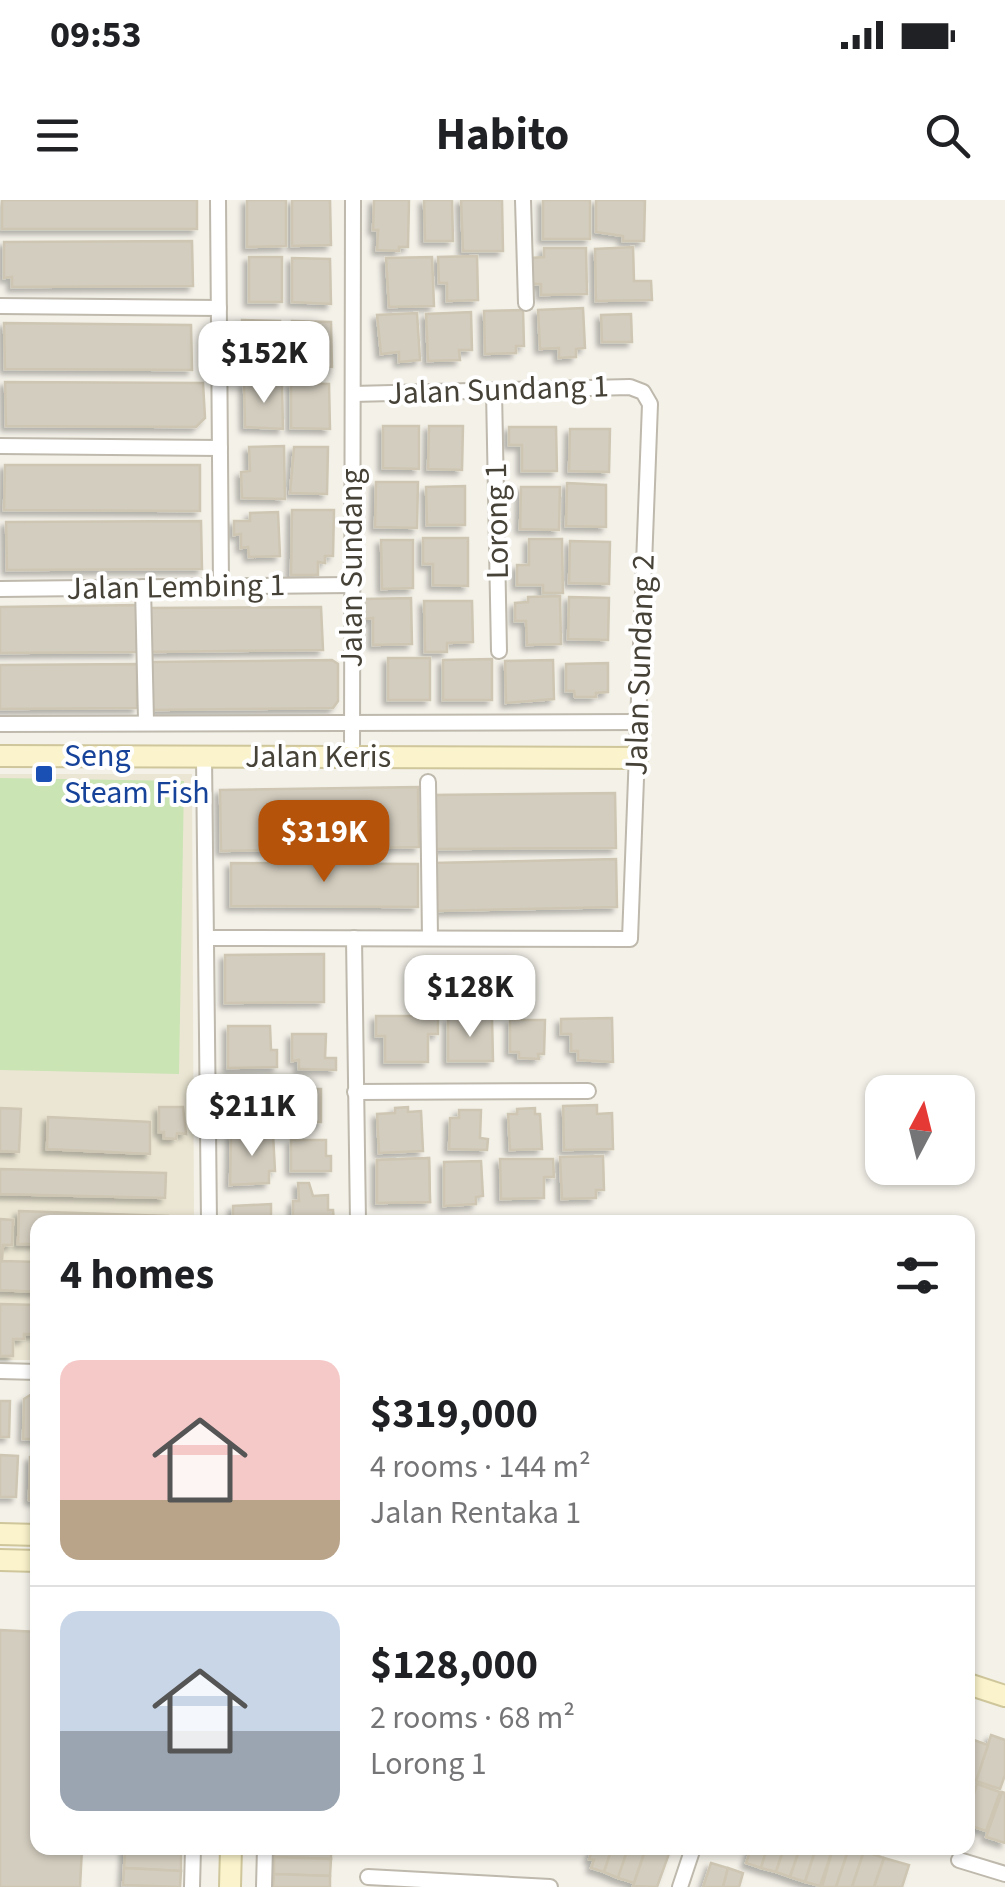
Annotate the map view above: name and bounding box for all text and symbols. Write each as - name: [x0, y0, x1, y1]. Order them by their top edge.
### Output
- text: 09:53: [50, 8, 142, 62]
- text: Habito: [436, 103, 569, 167]
- icon: menu: [30, 108, 85, 163]
- icon: search: [920, 108, 975, 163]
- pin: $152K: [194, 321, 334, 406]
- text: $152K: [220, 330, 308, 376]
- street label: Jalan Sundang 1: [387, 363, 609, 417]
- street label: Lorong 1: [473, 462, 521, 580]
- street label: Jalan Sundang: [329, 468, 375, 668]
- street label: Jalan Sundang 2: [613, 554, 667, 776]
- street label: Jalan Lembing 1: [66, 562, 286, 612]
- place label: Seng Steam Fish: [64, 733, 210, 816]
- street label: Jalan Keris: [245, 734, 391, 780]
- marker: Seng Steam Fish: [33, 763, 55, 785]
- pin: $319K: [254, 800, 394, 885]
- text: $319K: [280, 809, 368, 855]
- pin: $128K: [400, 955, 540, 1040]
- text: $128K: [426, 964, 514, 1010]
- pin: $211K: [182, 1074, 322, 1159]
- north arrow: [865, 1075, 975, 1185]
- map controls: [865, 1075, 975, 1185]
- text: $211K: [208, 1083, 296, 1129]
- text: 4 homes: [60, 1245, 214, 1305]
- icon: filters: [890, 1248, 945, 1303]
- text: $319,000: [370, 1384, 538, 1444]
- icon: home: [140, 1400, 260, 1520]
- text: 4 rooms · 144 m²: [370, 1444, 591, 1490]
- text: Jalan Rentaka 1: [370, 1490, 581, 1536]
- text: $128,000: [370, 1635, 538, 1695]
- icon: home: [140, 1651, 260, 1771]
- text: 2 rooms · 68 m²: [370, 1695, 575, 1741]
- text: Lorong 1: [370, 1741, 487, 1787]

